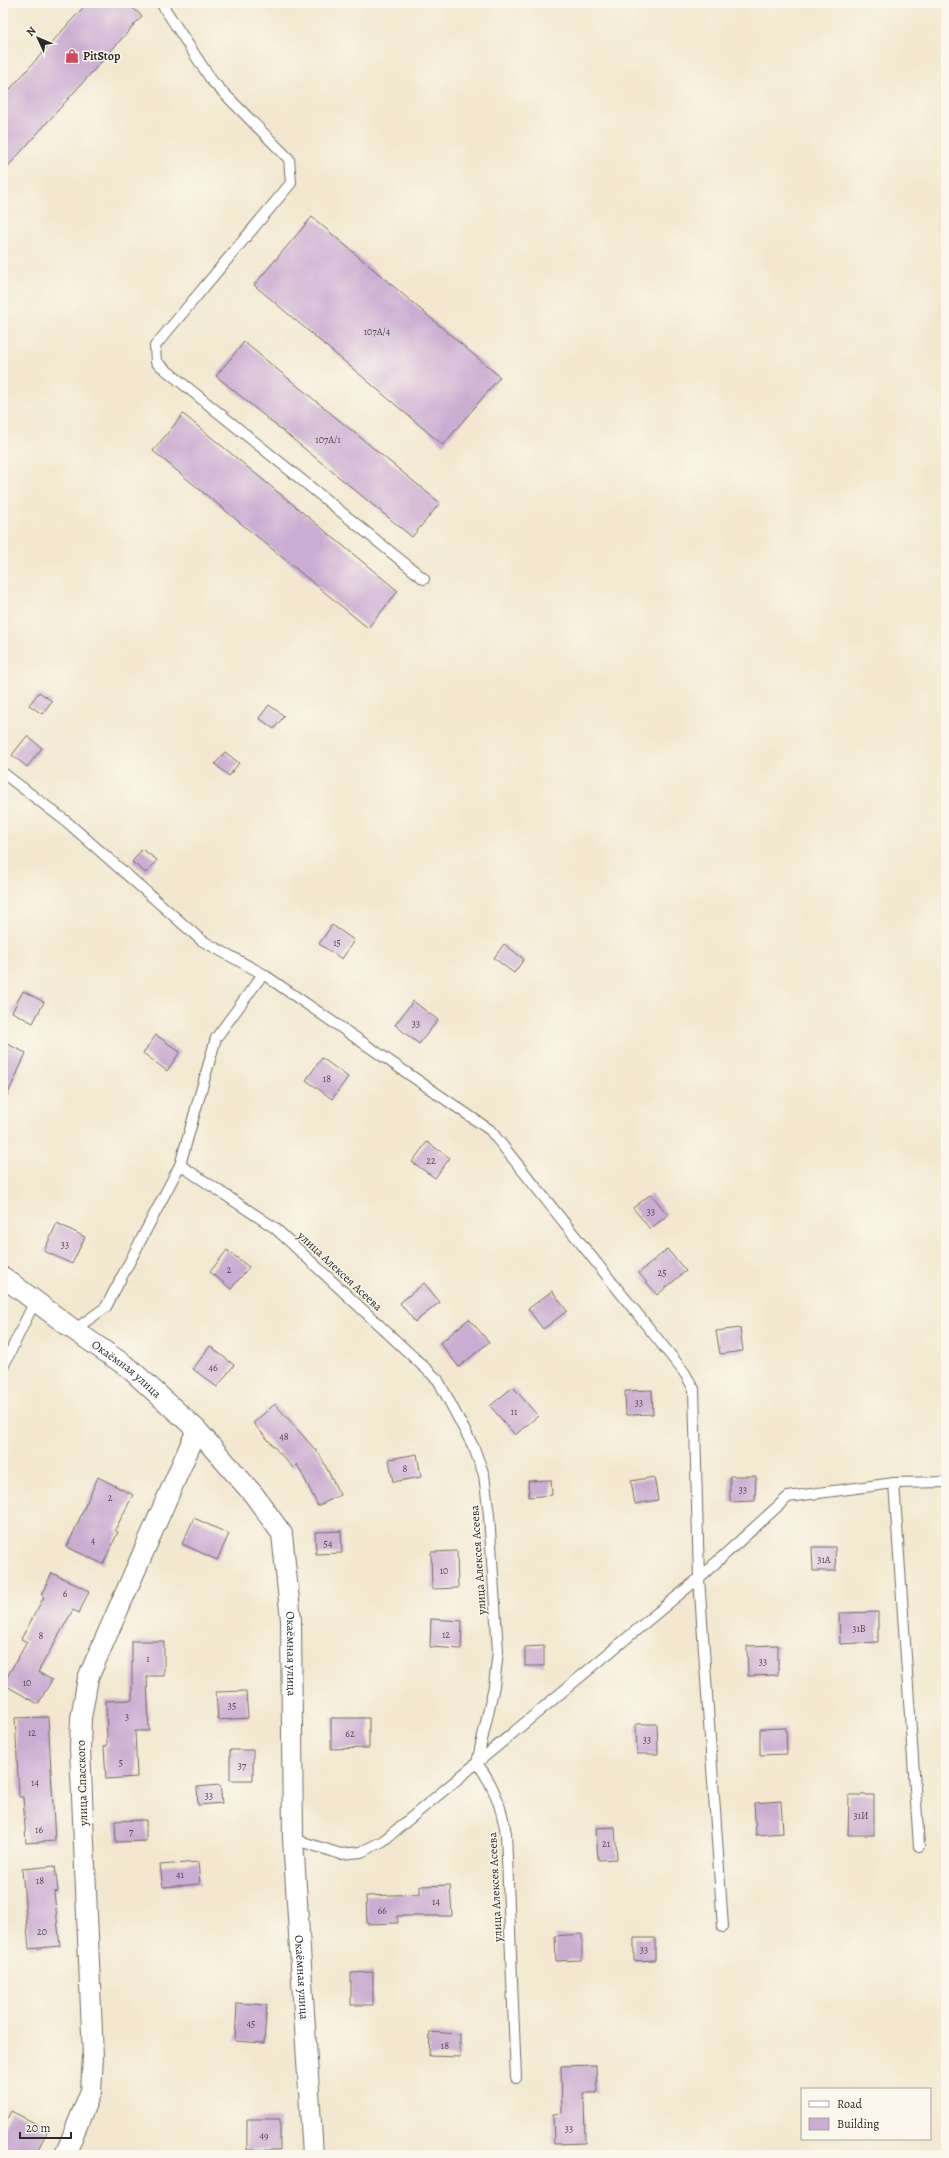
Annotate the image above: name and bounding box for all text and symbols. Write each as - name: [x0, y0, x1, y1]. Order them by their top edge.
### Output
- north arrow: [18, 18, 58, 58]
- text: N: [23, 23, 39, 39]
- shop icon: PitStop: [64, 48, 80, 64]
- place label: PitStop: [83, 48, 121, 64]
- house number: 107А/4: [364, 325, 391, 338]
- house number: 107А/1: [315, 433, 341, 446]
- house number: 15: [333, 936, 341, 949]
- house number: 33: [412, 1017, 420, 1030]
- house number: 18: [323, 1072, 331, 1085]
- house number: 22: [426, 1154, 436, 1167]
- house number: 33: [647, 1205, 655, 1218]
- street label: улица Алексея Асеева: [294, 1227, 386, 1315]
- house number: 33: [61, 1238, 69, 1251]
- house number: 2: [227, 1263, 232, 1276]
- house number: 25: [657, 1266, 667, 1279]
- street label: Окаёмная улица: [88, 1336, 165, 1402]
- house number: 46: [208, 1361, 218, 1374]
- house number: 33: [635, 1396, 643, 1409]
- house number: 11: [511, 1405, 518, 1418]
- house number: 48: [279, 1430, 289, 1443]
- house number: 8: [403, 1462, 408, 1475]
- house number: 33: [739, 1483, 747, 1496]
- house number: 2: [108, 1491, 113, 1504]
- street label: улица Алексея Асеева: [466, 1504, 490, 1616]
- house number: 4: [91, 1534, 96, 1547]
- house number: 54: [324, 1537, 333, 1550]
- house number: 31А: [817, 1553, 831, 1566]
- house number: 10: [440, 1564, 448, 1577]
- house number: 6: [63, 1587, 68, 1600]
- street label: Окаёмная улица: [282, 1610, 300, 1697]
- house number: 31В: [852, 1622, 866, 1635]
- house number: 12: [442, 1628, 450, 1641]
- house number: 8: [39, 1629, 44, 1642]
- house number: 1: [146, 1652, 150, 1665]
- house number: 33: [759, 1655, 767, 1668]
- house number: 10: [23, 1676, 31, 1689]
- house number: 35: [228, 1699, 236, 1712]
- house number: 3: [125, 1710, 129, 1723]
- house number: 12: [28, 1726, 36, 1739]
- house number: 62: [345, 1727, 355, 1740]
- house number: 33: [643, 1733, 651, 1746]
- street label: улица Спасского: [73, 1740, 92, 1827]
- house number: 5: [119, 1756, 123, 1769]
- house number: 37: [238, 1759, 247, 1772]
- house number: 14: [31, 1776, 39, 1789]
- house number: 33: [205, 1789, 213, 1802]
- house number: 31И: [853, 1809, 869, 1822]
- house number: 16: [35, 1823, 43, 1836]
- house number: 7: [129, 1825, 134, 1838]
- street label: улица Алексея Асеева: [484, 1831, 506, 1943]
- house number: 21: [602, 1837, 611, 1850]
- house number: 41: [176, 1868, 185, 1881]
- house number: 18: [36, 1874, 44, 1887]
- house number: 14: [432, 1895, 440, 1908]
- house number: 66: [377, 1904, 387, 1917]
- house number: 20: [37, 1925, 47, 1938]
- street label: Окаёмная улица: [291, 1934, 312, 2021]
- house number: 33: [640, 1943, 648, 1956]
- house number: 45: [247, 2017, 255, 2030]
- house number: 18: [441, 2039, 449, 2052]
- legend: [801, 2088, 931, 2140]
- text: Road: [837, 2096, 863, 2112]
- scale bar: [20, 2114, 71, 2140]
- text: Building: [837, 2116, 879, 2132]
- text: 20 m: [26, 2120, 50, 2136]
- house number: 33: [565, 2122, 573, 2135]
- house number: 49: [259, 2129, 269, 2142]

